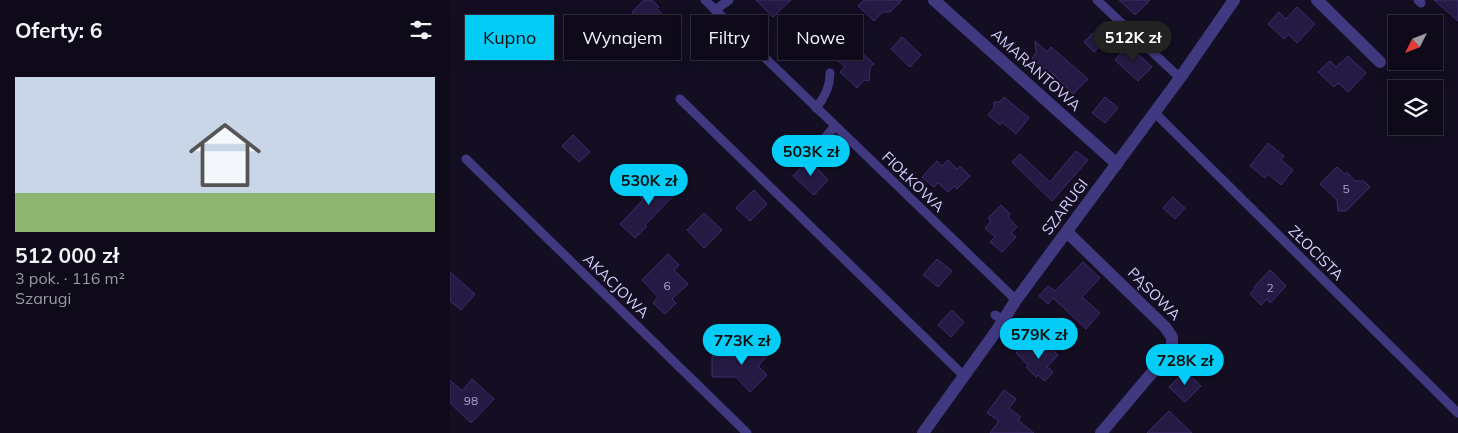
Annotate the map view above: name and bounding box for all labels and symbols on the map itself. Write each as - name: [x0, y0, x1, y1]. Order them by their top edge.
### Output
- north arrow: [1388, 15, 1442, 70]
- pin: 512K zł: [1087, 20, 1179, 63]
- street label: AMARANTOWA: [988, 24, 1085, 115]
- pin: 503K zł: [765, 134, 857, 177]
- street label: FIOŁKOWA: [878, 147, 948, 216]
- pin: 530K zł: [603, 164, 695, 206]
- street label: SZARUGI: [1037, 175, 1092, 238]
- house number: 5: [1342, 181, 1350, 196]
- street label: ZŁOCISTA: [1285, 221, 1348, 284]
- street label: AKACJOWA: [579, 250, 653, 322]
- street label: PĄSOWA: [1124, 263, 1185, 324]
- house number: 6: [663, 278, 671, 293]
- house number: 2: [1266, 280, 1274, 295]
- pin: 579K zł: [993, 318, 1085, 360]
- pin: 773K zł: [696, 324, 788, 366]
- pin: 728K zł: [1139, 344, 1231, 386]
- house number: 98: [464, 393, 478, 408]

